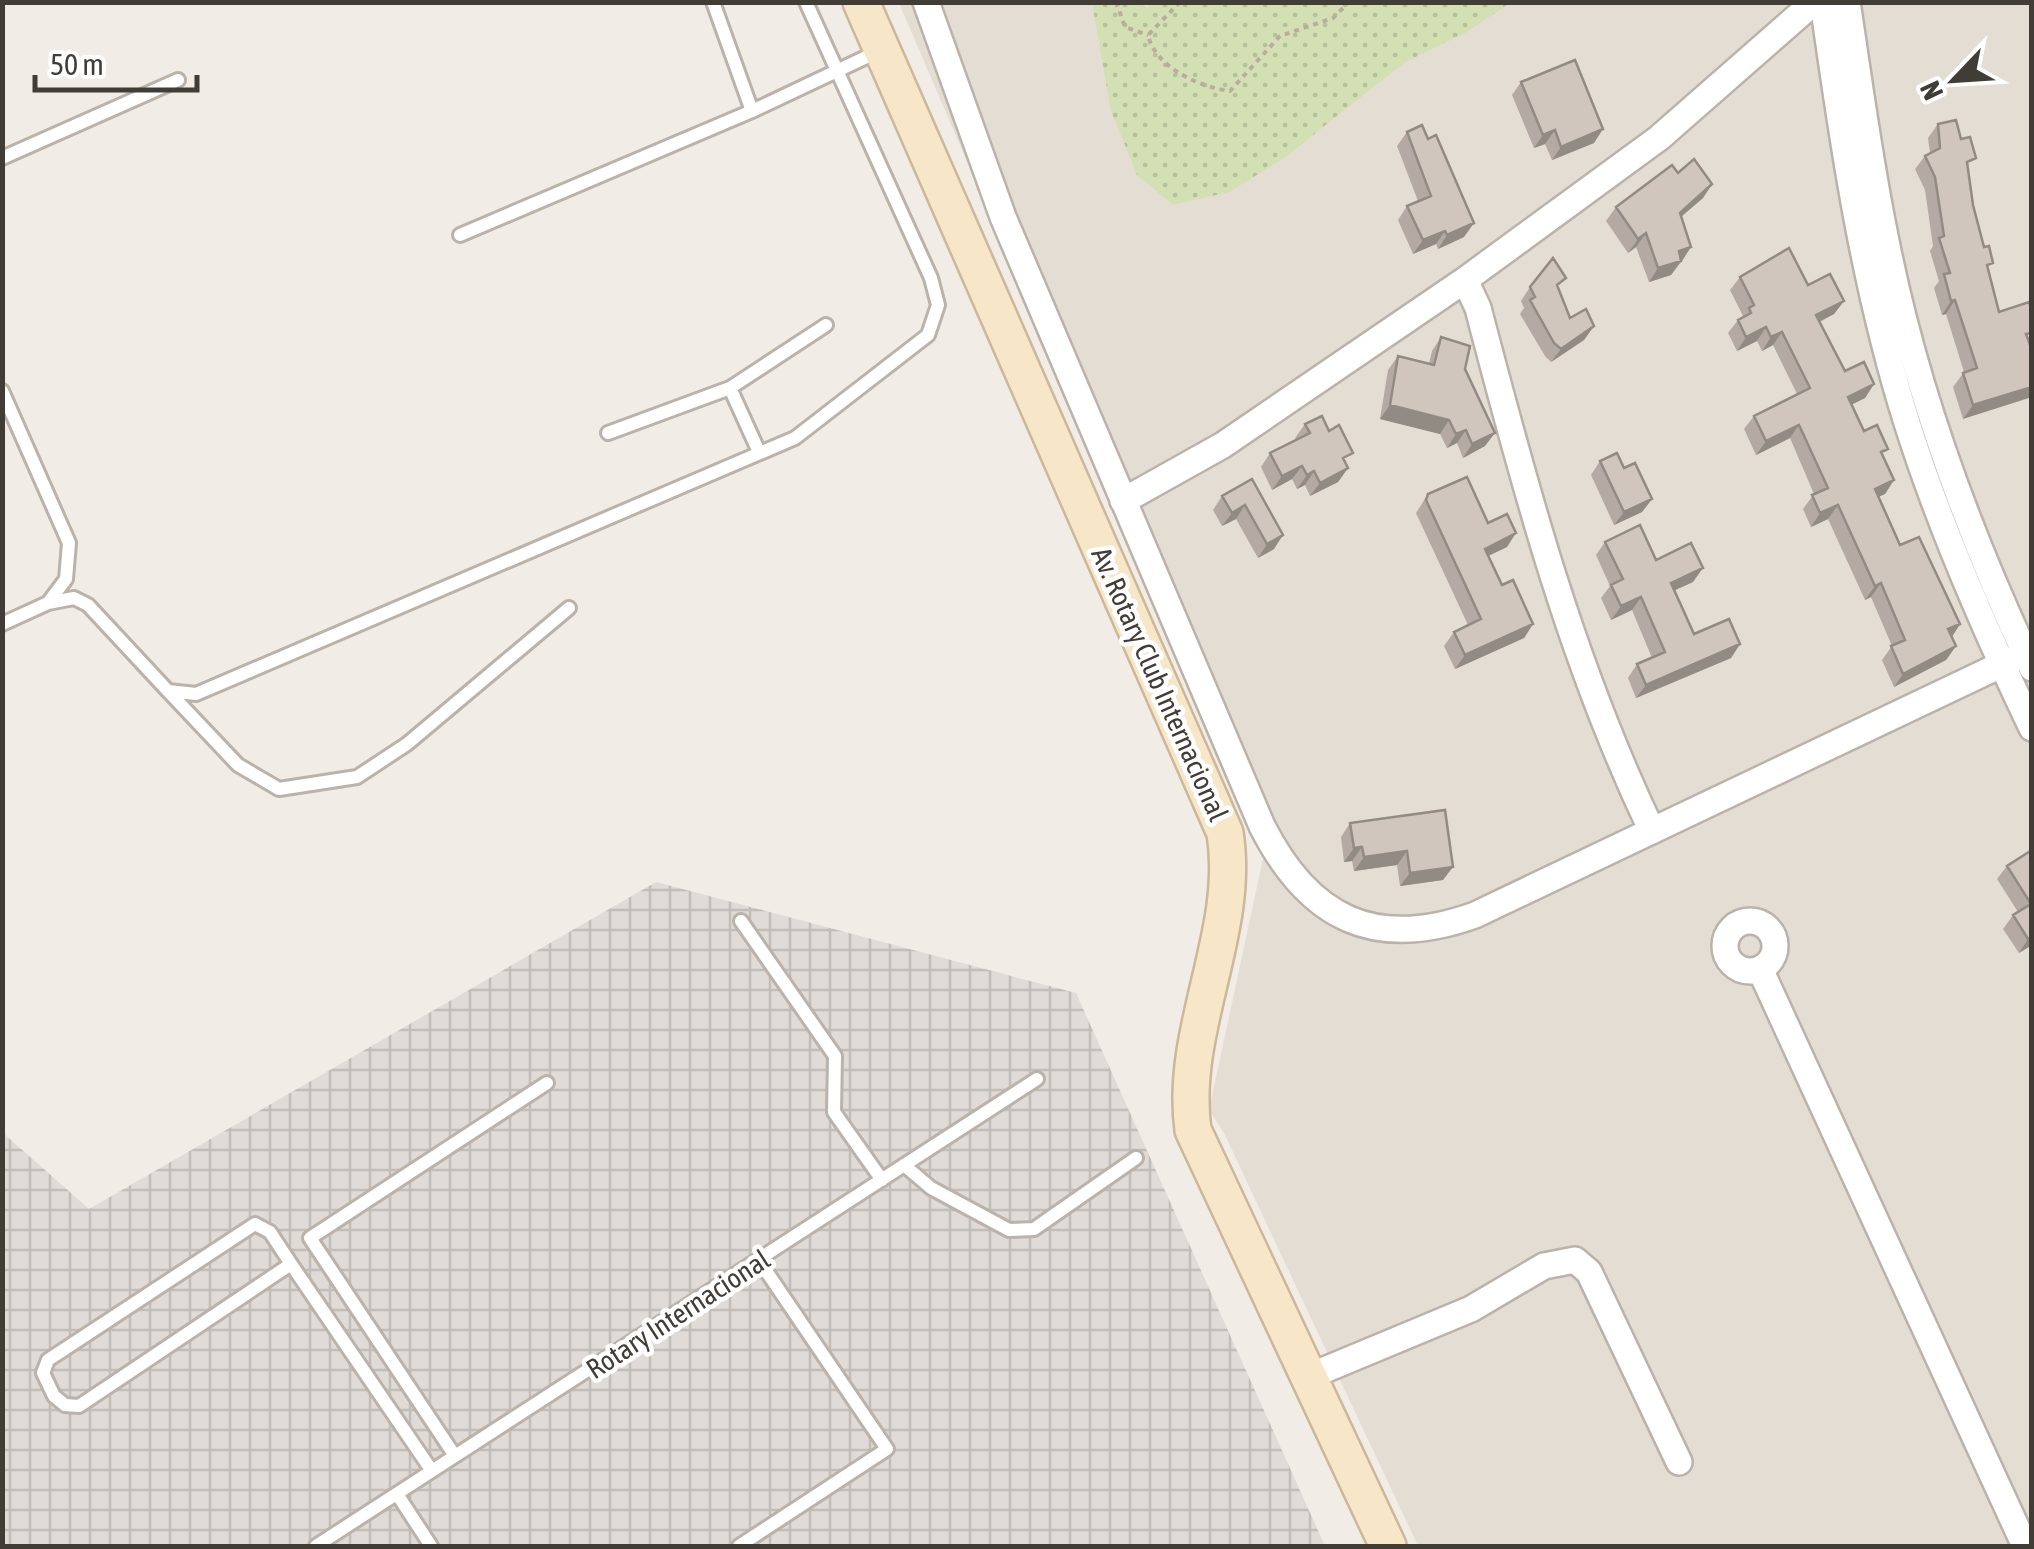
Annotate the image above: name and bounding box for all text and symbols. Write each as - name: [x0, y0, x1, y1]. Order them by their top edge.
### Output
- scale bar: [35, 30, 198, 92]
- north arrow: [1904, 30, 2004, 130]
- text: 50 m: [50, 47, 104, 81]
- text: N: [1913, 76, 1949, 105]
- street label: Av. Rotary Club Internacional: [1085, 542, 1235, 826]
- street label: Rotary Internacional: [580, 1243, 776, 1385]

